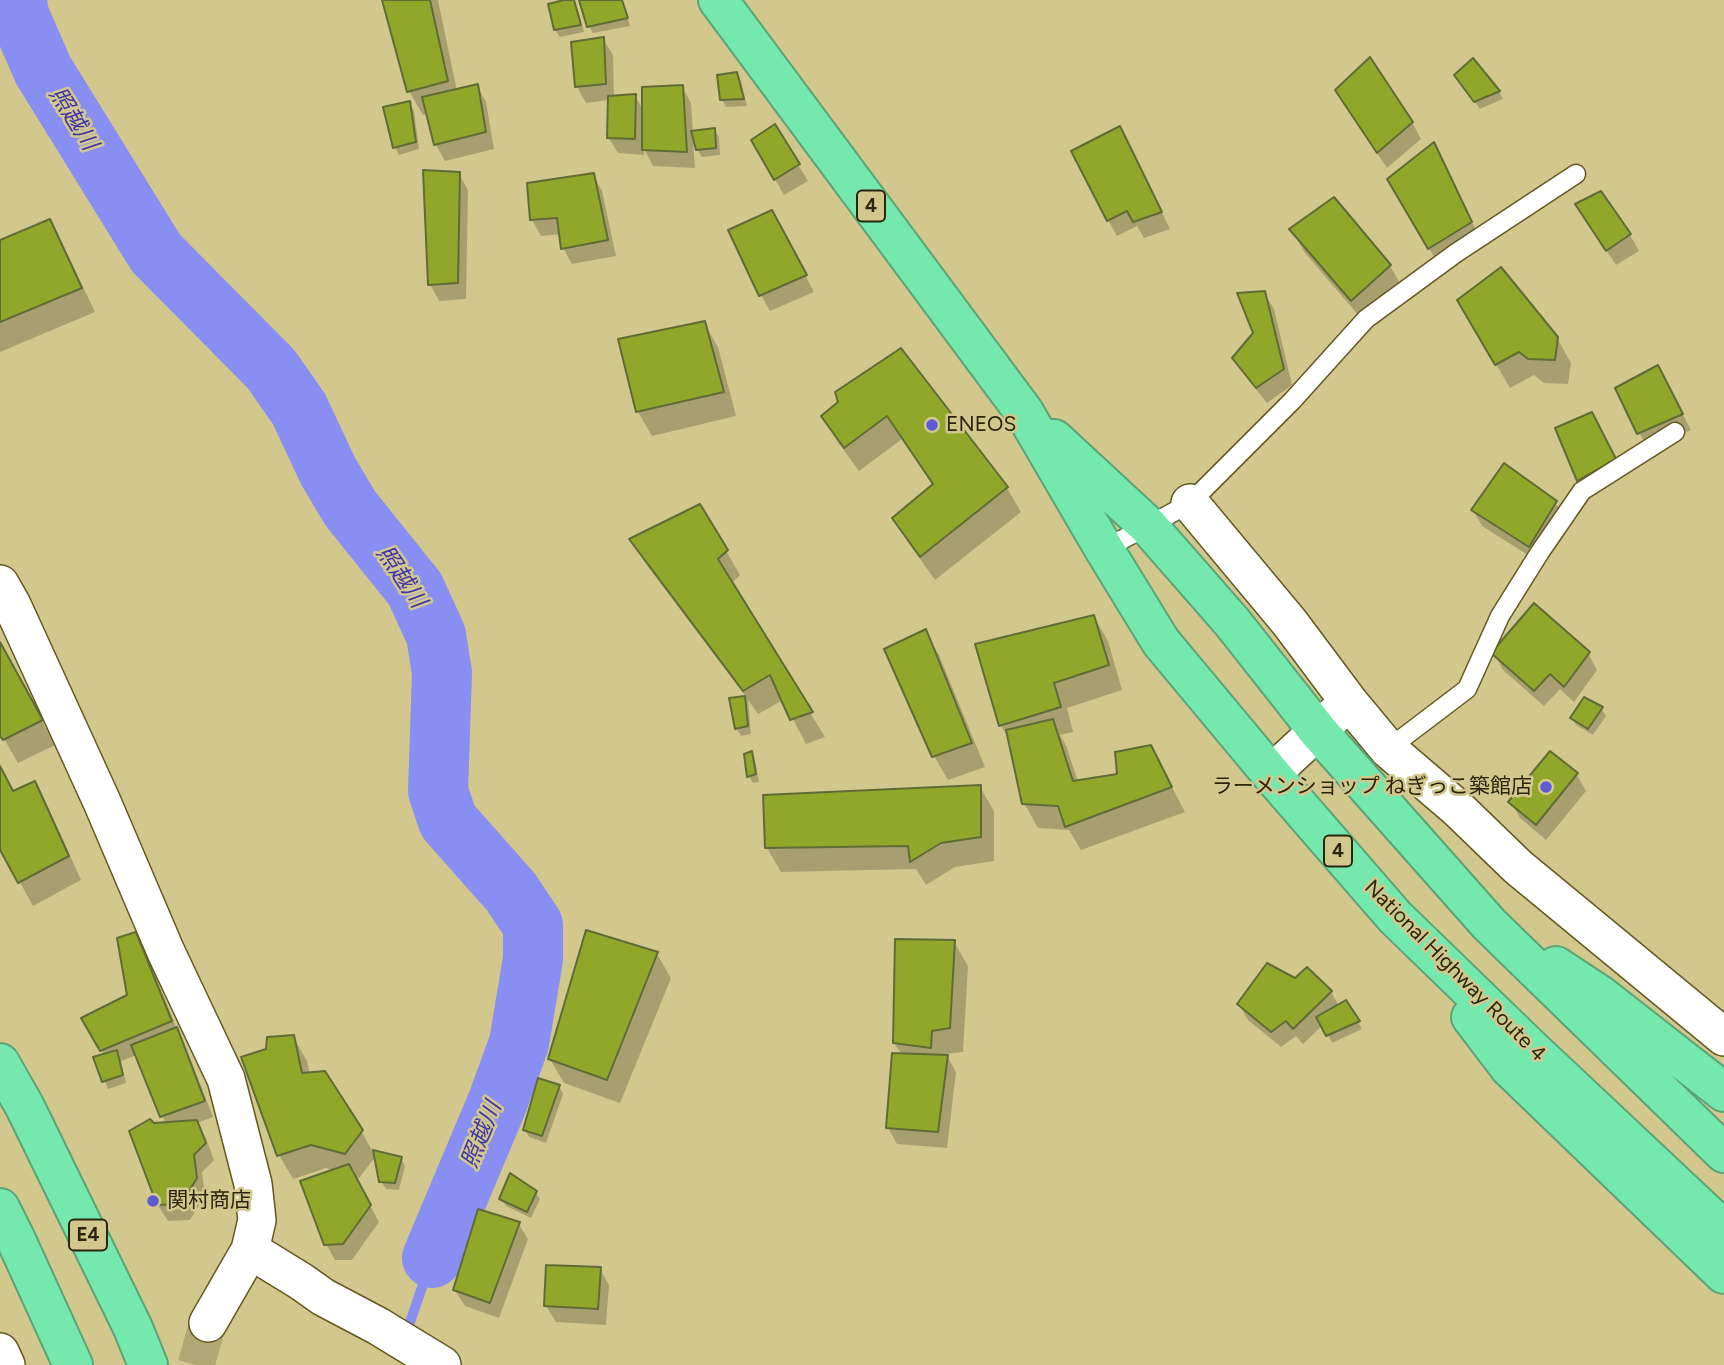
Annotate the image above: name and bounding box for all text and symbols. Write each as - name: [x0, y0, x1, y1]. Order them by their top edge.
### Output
- water label: 照越川: [43, 82, 103, 156]
- road number: 4: [857, 190, 885, 222]
- place label: ENEOS: [946, 412, 1016, 438]
- marker: ENEOS: [924, 417, 940, 433]
- water label: 照越川: [370, 541, 432, 613]
- place label: ラーメンショップ ねぎっこ築館店: [1212, 774, 1532, 800]
- marker: ラーメンショップ ねぎっこ築館店: [1538, 779, 1554, 795]
- road number: 4: [1324, 836, 1352, 866]
- street label: National Highway Route 4: [1359, 875, 1551, 1067]
- water label: 照越川: [456, 1098, 508, 1172]
- place label: 関村商店: [167, 1188, 251, 1214]
- marker: 関村商店: [145, 1193, 161, 1209]
- road number: E4: [69, 1219, 107, 1250]

